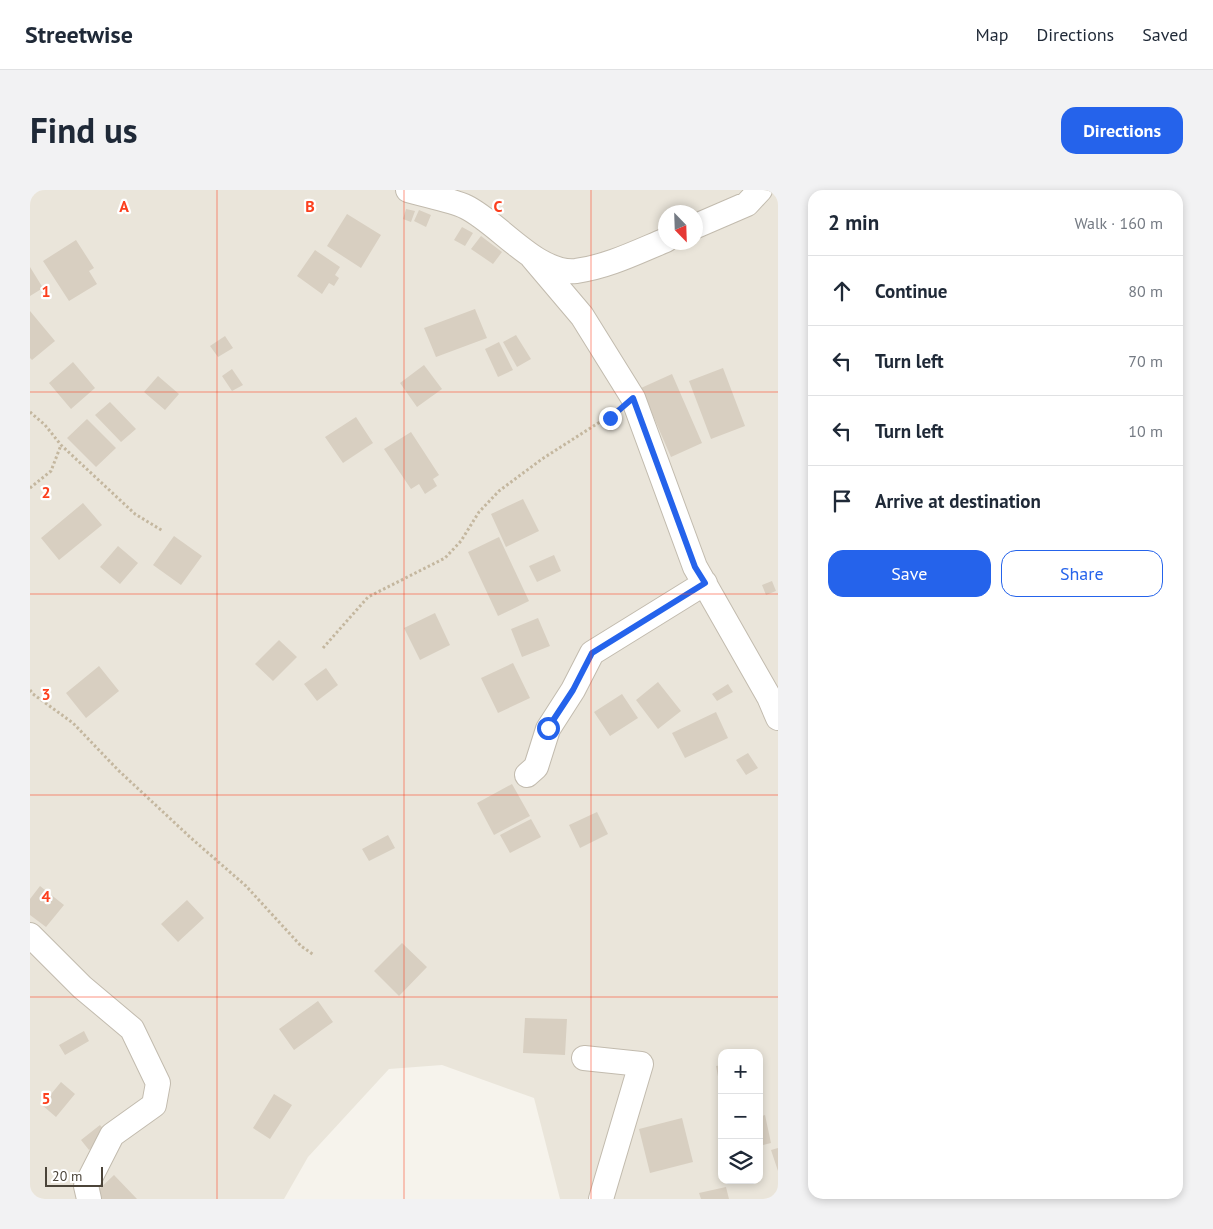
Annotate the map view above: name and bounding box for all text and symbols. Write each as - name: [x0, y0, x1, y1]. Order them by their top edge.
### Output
- text: Streetwise: [25, 19, 133, 50]
- text: Map: [976, 23, 1008, 46]
- text: Directions: [1036, 23, 1114, 46]
- text: Saved: [1142, 23, 1188, 46]
- text: Find us: [30, 107, 138, 153]
- button: Directions: [1061, 107, 1183, 154]
- text: A: [119, 196, 129, 216]
- text: B: [305, 196, 315, 216]
- text: C: [494, 196, 503, 216]
- north arrow: [658, 205, 703, 250]
- text: 2 min: [828, 209, 879, 236]
- text: Walk · 160 m: [1074, 213, 1163, 233]
- icon: ahead: [828, 277, 856, 305]
- text: Continue: [875, 279, 947, 303]
- text: 1: [41, 281, 51, 301]
- text: 80 m: [1128, 281, 1163, 301]
- icon: left: [828, 347, 856, 375]
- text: Turn left: [875, 349, 944, 373]
- text: 70 m: [1128, 351, 1163, 371]
- route end: [599, 407, 622, 430]
- icon: left: [828, 417, 856, 445]
- text: Turn left: [875, 419, 944, 443]
- text: 10 m: [1128, 421, 1163, 441]
- text: 2: [41, 482, 51, 502]
- icon: arrive: [828, 487, 856, 515]
- text: Arrive at destination: [875, 489, 1041, 513]
- button: Save: [828, 550, 991, 597]
- button: Share: [1001, 550, 1163, 597]
- text: 3: [41, 684, 51, 704]
- route start: [537, 717, 560, 740]
- text: 4: [41, 886, 51, 906]
- map controls: [718, 1049, 763, 1184]
- button: +: [718, 1049, 763, 1094]
- text: 5: [41, 1088, 51, 1108]
- button: −: [718, 1094, 763, 1139]
- button: layers: [718, 1139, 763, 1184]
- scale bar: [45, 1164, 102, 1187]
- text: 20 m: [52, 1167, 82, 1185]

